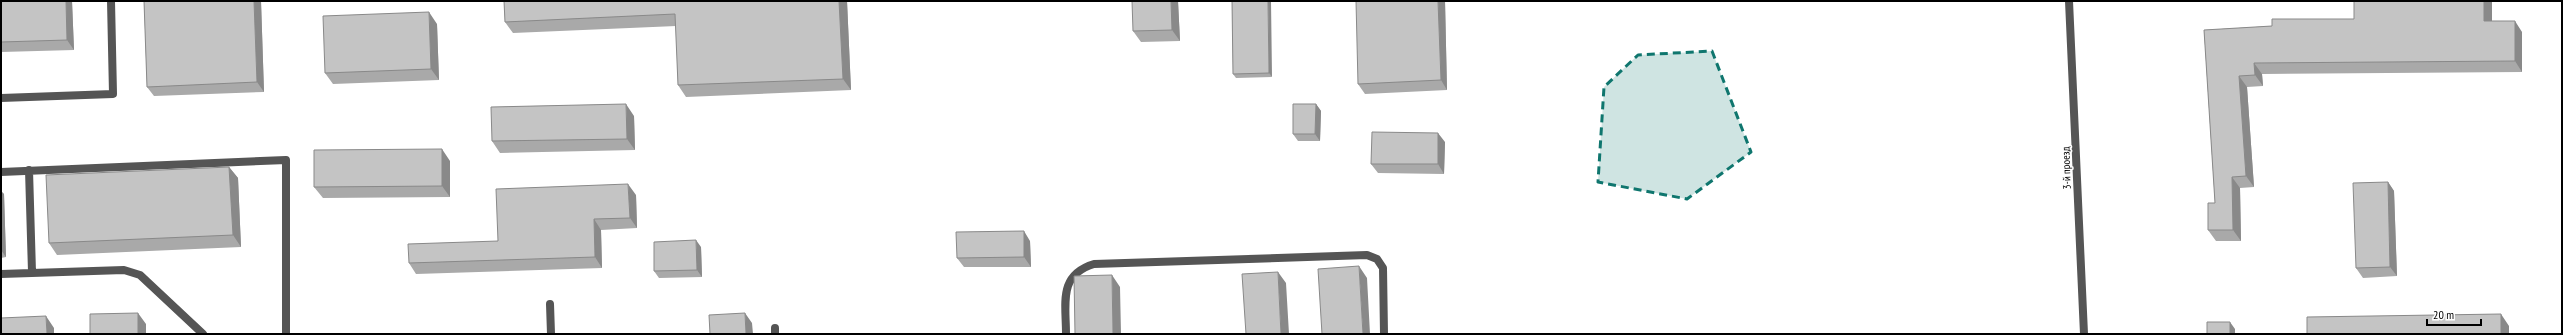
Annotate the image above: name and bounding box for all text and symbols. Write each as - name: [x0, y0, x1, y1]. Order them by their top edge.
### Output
- street label: 3-й проезд: [2058, 146, 2074, 190]
- scale bar: [2427, 301, 2481, 327]
- text: 20 m: [2433, 307, 2454, 322]

